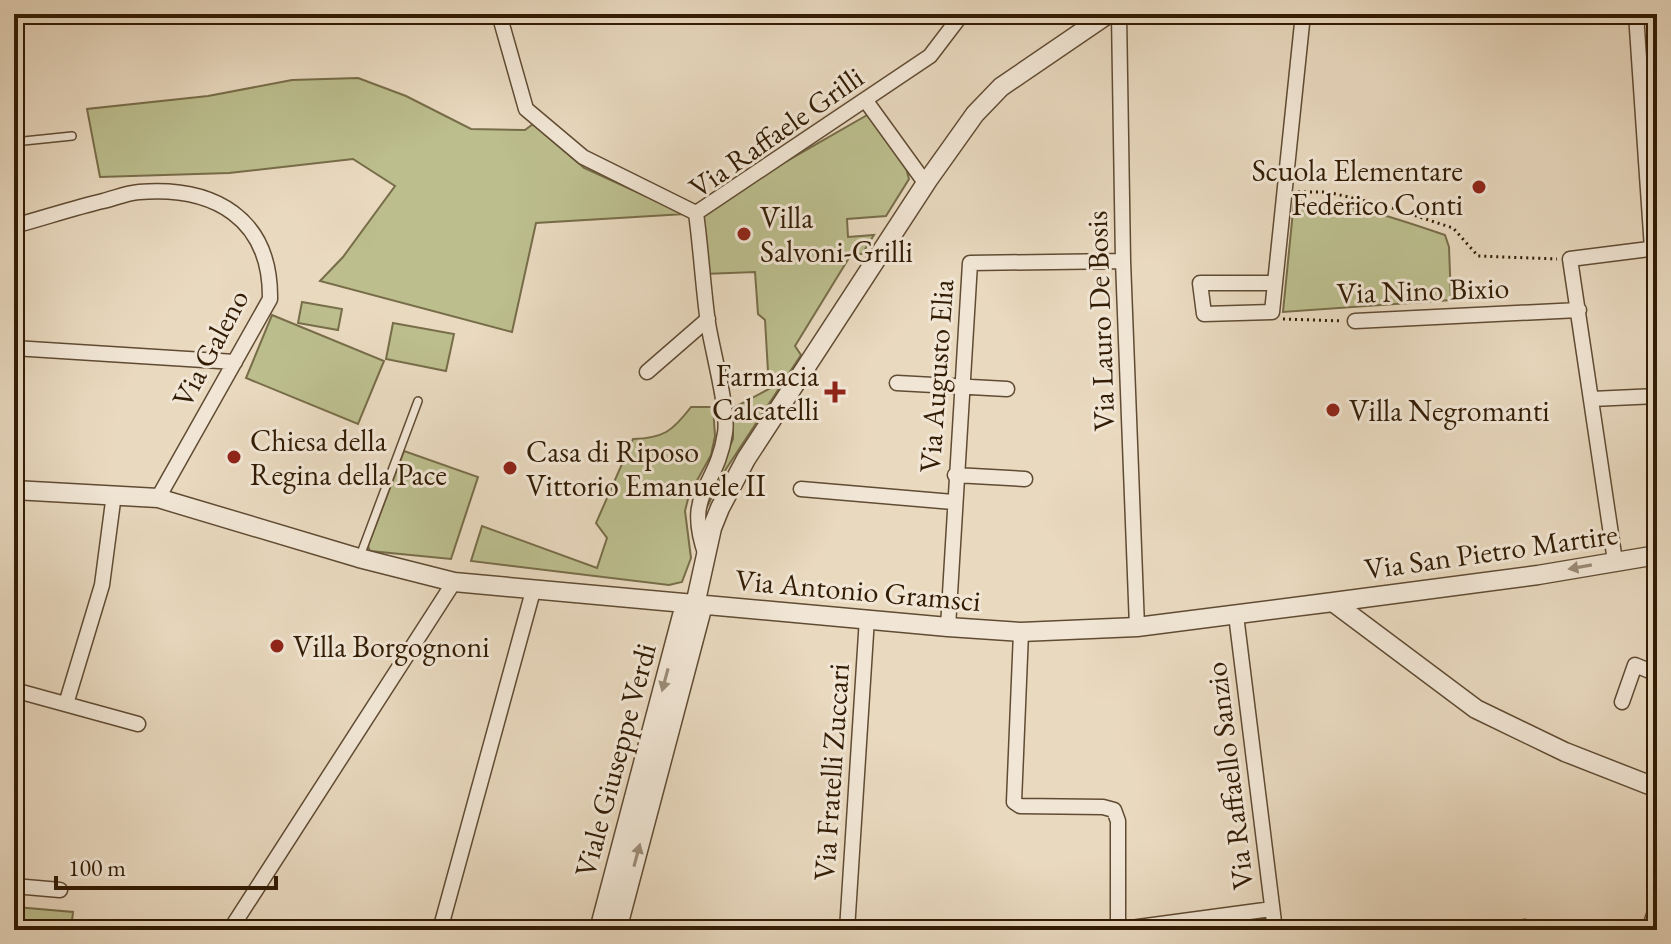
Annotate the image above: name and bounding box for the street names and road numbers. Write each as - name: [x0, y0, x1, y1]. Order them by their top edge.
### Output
- street label: Via Raffaele Grilli: [681, 57, 871, 207]
- street label: Via Lauro De Bosis: [1077, 210, 1123, 432]
- street label: Via Nino Bixio: [1336, 267, 1510, 313]
- street label: Via Augusto Elia: [910, 278, 962, 474]
- street label: Via Galeno: [163, 282, 257, 414]
- street label: Via San Pietro Martire: [1362, 514, 1620, 588]
- street label: Via Antonio Gramsci: [734, 560, 982, 620]
- street label: Viale Giuseppe Verdi: [565, 639, 665, 881]
- street label: Via Raffaello Sanzio: [1196, 660, 1262, 892]
- street label: Via Fratelli Zuccari: [804, 662, 858, 882]

